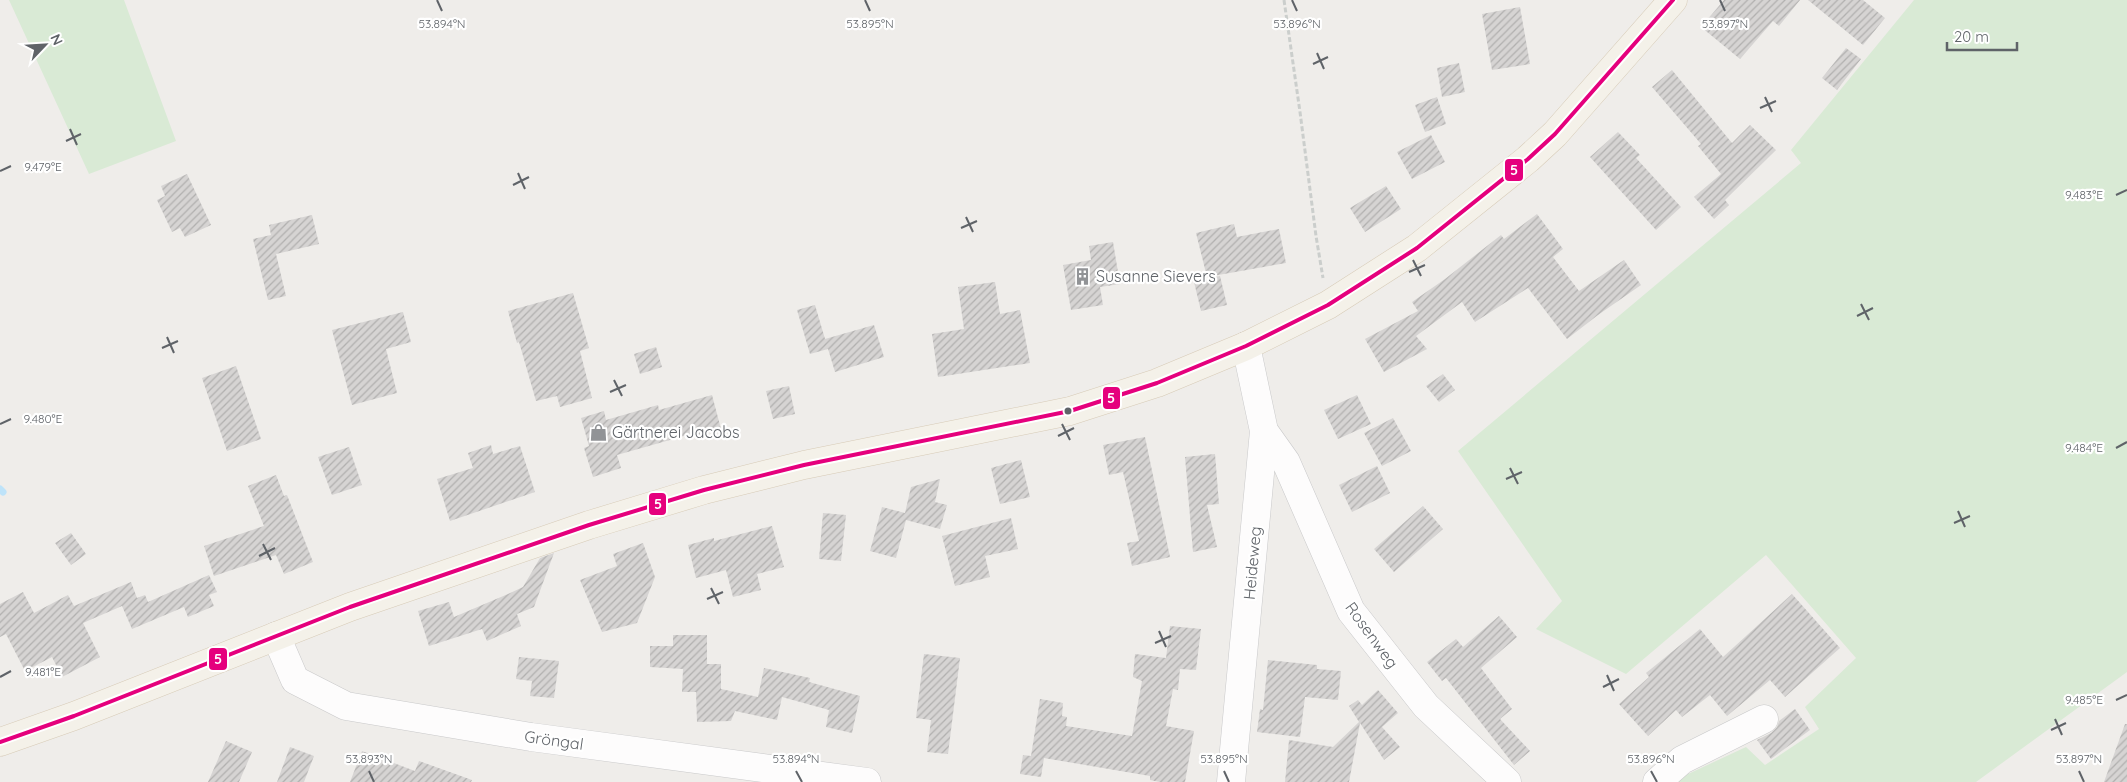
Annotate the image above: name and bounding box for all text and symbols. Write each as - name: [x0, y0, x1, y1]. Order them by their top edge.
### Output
- text: 53.894°N: [418, 16, 466, 31]
- text: 53.895°N: [846, 16, 894, 31]
- text: 53.896°N: [1273, 16, 1321, 31]
- text: 53.897°N: [1702, 16, 1748, 31]
- north arrow: [20, 20, 70, 70]
- scale bar: [1947, 20, 2017, 52]
- text: 20 m: [1954, 27, 1989, 46]
- text: N: [46, 31, 67, 48]
- line badge: 5: [1504, 158, 1524, 182]
- text: 9.479°E: [24, 159, 62, 174]
- text: 5: [1510, 161, 1518, 179]
- text: 9.483°E: [2065, 187, 2103, 202]
- building icon: Susanne Sievers: [1072, 266, 1092, 286]
- place label: Susanne Sievers: [1096, 266, 1216, 286]
- line badge: 5: [1102, 386, 1121, 410]
- text: 5: [1107, 389, 1115, 407]
- unlabelled marker: [1063, 406, 1073, 416]
- text: 9.480°E: [24, 411, 63, 426]
- shop icon: Gärtnerei Jacobs: [588, 422, 608, 442]
- place label: Gärtnerei Jacobs: [612, 422, 740, 442]
- text: 9.484°E: [2065, 440, 2103, 455]
- line badge: 5: [648, 492, 667, 516]
- text: 5: [654, 495, 662, 513]
- street label: Heideweg: [1239, 525, 1265, 601]
- street label: Rosenweg: [1341, 598, 1403, 672]
- line badge: 5: [208, 647, 228, 671]
- text: 5: [214, 650, 222, 668]
- text: 9.481°E: [25, 664, 61, 679]
- text: 9.485°E: [2065, 692, 2103, 707]
- street label: Gröngal: [523, 726, 585, 754]
- text: 53.893°N: [345, 751, 393, 766]
- text: 53.894°N: [772, 751, 820, 766]
- text: 53.895°N: [1200, 751, 1248, 766]
- text: 53.896°N: [1627, 751, 1675, 766]
- text: 53.897°N: [2056, 751, 2102, 766]

